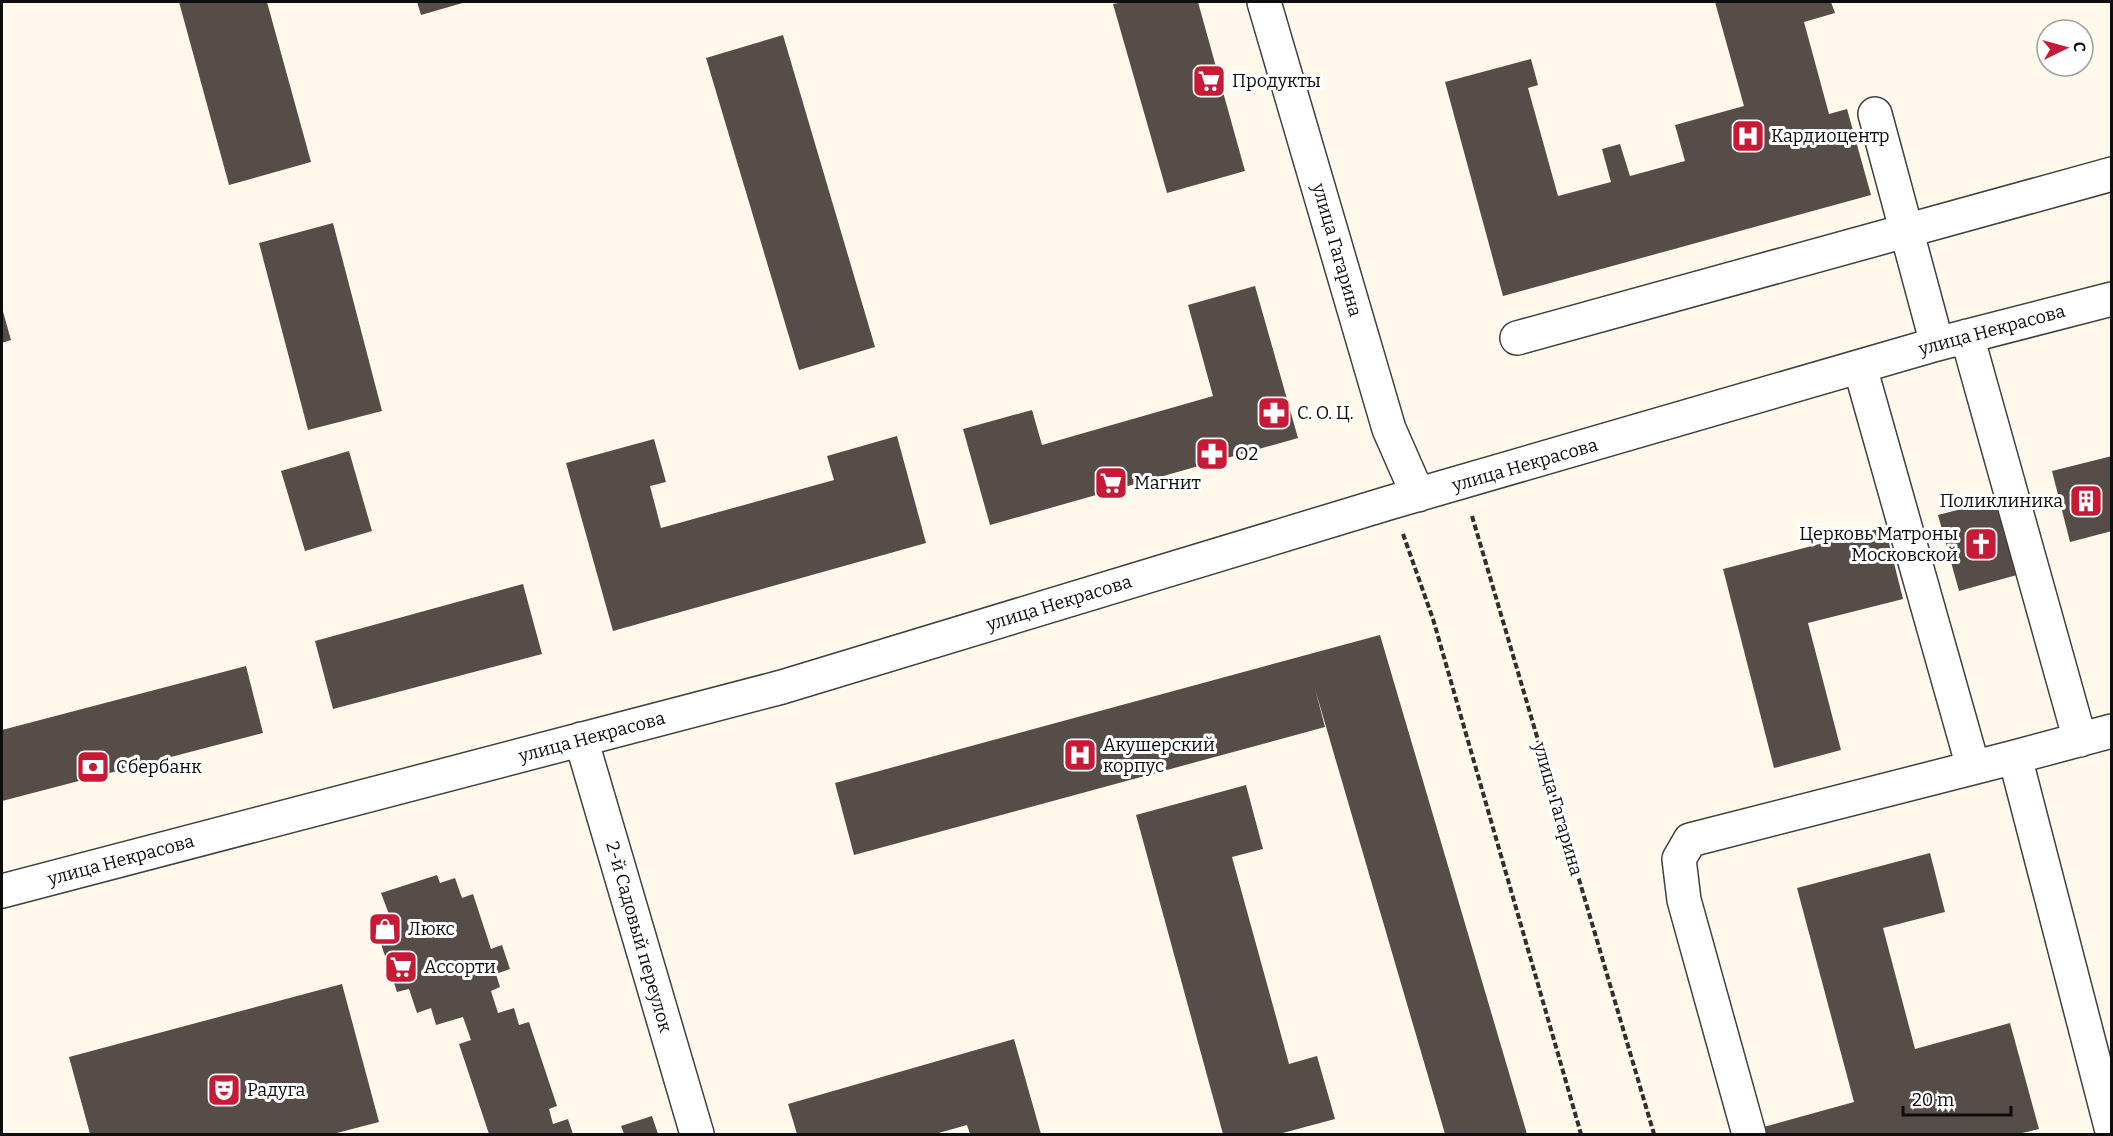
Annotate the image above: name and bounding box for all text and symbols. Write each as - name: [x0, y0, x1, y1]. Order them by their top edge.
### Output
- north arrow: [2035, 18, 2095, 78]
- text: С: [2070, 41, 2089, 53]
- supermarket icon: Продукты: [1191, 63, 1227, 99]
- place label: Продукты: [1232, 70, 1321, 92]
- hospital icon: Кардиоцентр: [1730, 118, 1766, 154]
- place label: Кардиоцентр: [1771, 125, 1889, 147]
- street label: улица Гагарина: [1307, 180, 1367, 319]
- street label: улица Некрасова: [1915, 300, 2068, 360]
- pharmacy icon: С. О. Ц.: [1256, 395, 1292, 431]
- place label: С. О. Ц.: [1297, 402, 1354, 424]
- street label: улица Некрасова: [1449, 434, 1601, 497]
- pharmacy icon: O2: [1194, 436, 1230, 472]
- place label: O2: [1235, 443, 1258, 465]
- supermarket icon: Магнит: [1093, 465, 1129, 501]
- place label: Магнит: [1134, 472, 1201, 494]
- building icon: Поликлиника: [2068, 483, 2104, 519]
- place label: Поликлиника: [1940, 490, 2063, 512]
- place label: Церковь Матроны Московской: [1799, 523, 1958, 566]
- church icon: Церковь Матроны Московской: [1963, 526, 1999, 562]
- street label: улица Некрасова: [983, 570, 1134, 636]
- street label: улица Некрасова: [515, 707, 668, 767]
- place label: Акушерский корпус: [1103, 734, 1215, 777]
- hospital icon: Акушерский корпус: [1062, 737, 1098, 773]
- street label: улица Гагарина: [1528, 739, 1588, 878]
- bank icon: Сбербанк: [75, 749, 111, 785]
- place label: Сбербанк: [116, 756, 202, 778]
- street label: улица Некрасова: [44, 830, 197, 890]
- street label: 2-й Садовый переулок: [601, 839, 677, 1035]
- shop icon: Люкс: [367, 911, 403, 947]
- place label: Люкс: [408, 918, 455, 940]
- supermarket icon: Ассорти: [383, 949, 419, 985]
- place label: Ассорти: [424, 956, 496, 978]
- theatre icon: Радуга: [206, 1072, 242, 1108]
- place label: Радуга: [247, 1079, 305, 1101]
- scale bar: [1903, 1079, 2011, 1117]
- text: 20 m: [1912, 1089, 1954, 1111]

